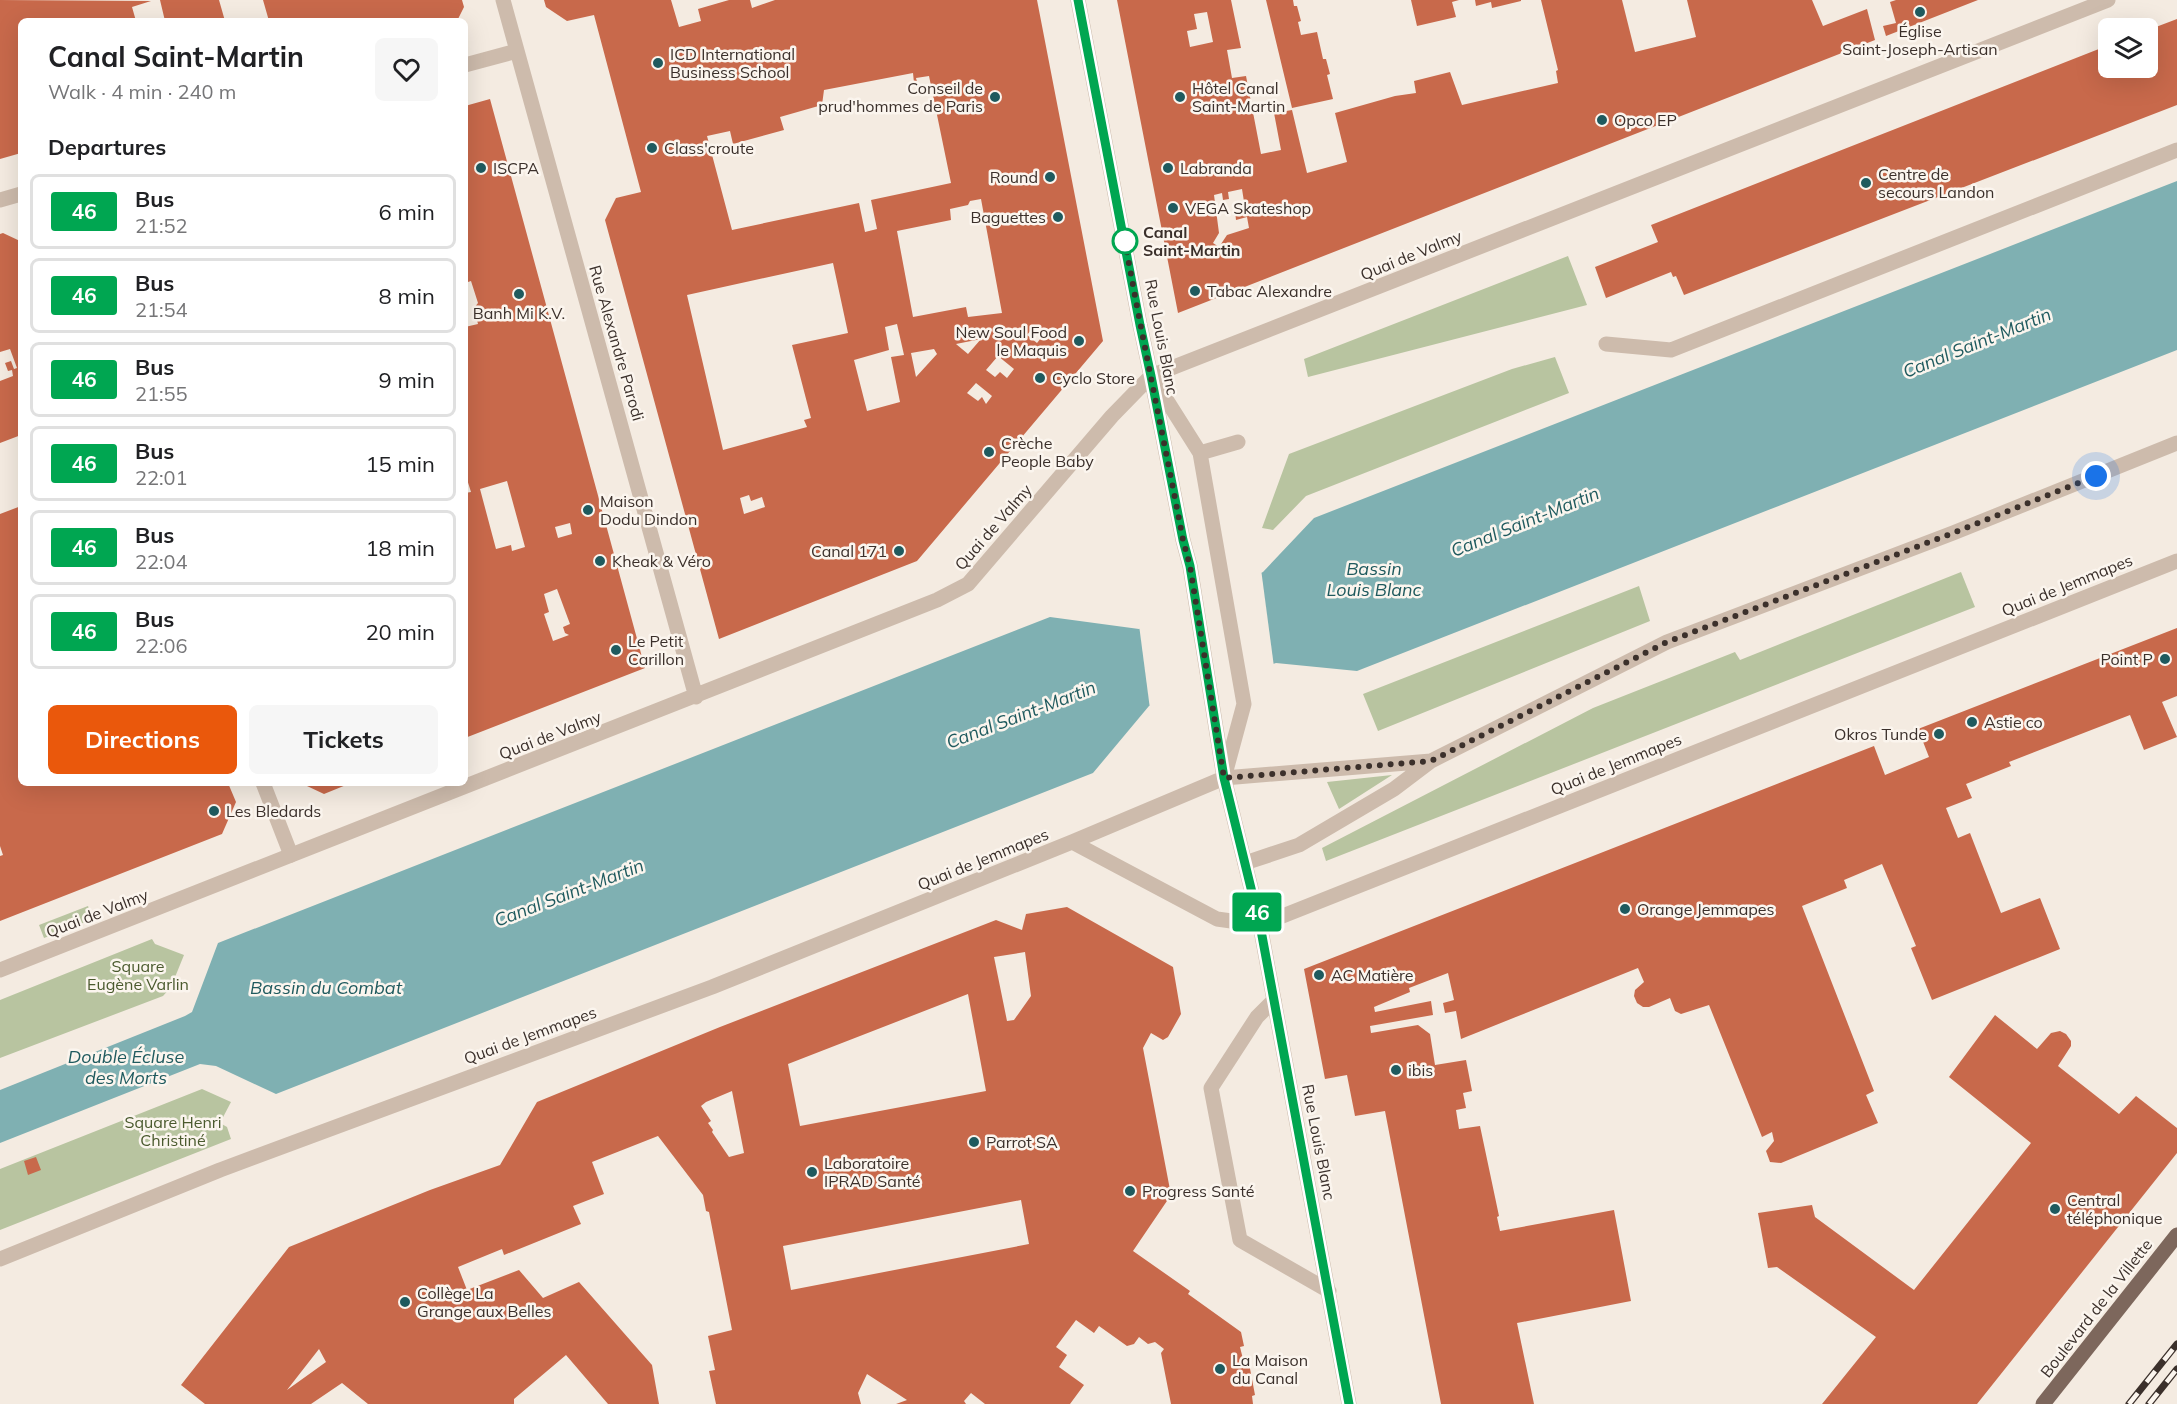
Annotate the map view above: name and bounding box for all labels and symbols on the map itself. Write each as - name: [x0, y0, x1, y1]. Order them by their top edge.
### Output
- marker: Église Saint-Joseph-Artisan: [1913, 5, 1927, 19]
- place label: Église Saint-Joseph-Artisan: [1842, 21, 1998, 59]
- place label: ICD International Business School: [670, 44, 795, 82]
- marker: ICD International Business School: [651, 56, 665, 70]
- place label: Conseil de prud'hommes de Paris: [818, 78, 983, 116]
- place label: Hôtel Canal Saint-Martin: [1192, 78, 1285, 116]
- marker: Conseil de prud'hommes de Paris: [988, 90, 1002, 104]
- marker: Hôtel Canal Saint-Martin: [1173, 90, 1187, 104]
- place label: Opco EP: [1614, 110, 1677, 130]
- marker: Opco EP: [1595, 113, 1609, 127]
- place label: Class'croute: [664, 138, 754, 158]
- marker: Class'croute: [645, 141, 659, 155]
- place label: ISCPA: [493, 158, 539, 178]
- place label: Labranda: [1180, 158, 1252, 178]
- marker: ISCPA: [474, 161, 488, 175]
- marker: Labranda: [1161, 161, 1175, 175]
- place label: Centre de secours Landon: [1878, 164, 1994, 202]
- place label: Round: [990, 167, 1038, 187]
- marker: Round: [1043, 170, 1057, 184]
- marker: Centre de secours Landon: [1859, 176, 1873, 190]
- place label: VEGA Skateshop: [1185, 198, 1311, 218]
- marker: VEGA Skateshop: [1166, 201, 1180, 215]
- place label: Baguettes: [970, 207, 1046, 227]
- marker: Baguettes: [1051, 210, 1065, 224]
- place label: Canal Saint-Martin: [1143, 222, 1241, 260]
- street label: Quai de Valmy: [1357, 225, 1465, 284]
- marker: Canal Saint-Martin: [1112, 228, 1138, 254]
- street label: Rue Alexandre Parodi: [585, 263, 649, 423]
- street label: Rue Louis Blanc: [1141, 277, 1183, 397]
- place label: Tabac Alexandre: [1207, 281, 1332, 301]
- marker: Tabac Alexandre: [1188, 284, 1202, 298]
- marker: Banh Mi K.V.: [512, 287, 526, 301]
- water label: Canal Saint-Martin: [1899, 302, 2054, 383]
- place label: Banh Mi K.V.: [473, 303, 565, 323]
- place label: New Soul Food le Maquis: [955, 322, 1067, 360]
- marker: New Soul Food le Maquis: [1072, 334, 1086, 348]
- place label: Cyclo Store: [1052, 368, 1135, 388]
- marker: Cyclo Store: [1033, 371, 1047, 385]
- place label: Crèche People Baby: [1001, 433, 1094, 471]
- marker: Crèche People Baby: [982, 445, 996, 459]
- your location: [2081, 461, 2111, 491]
- street label: Quai de Valmy: [950, 479, 1036, 574]
- water label: Canal Saint-Martin: [1447, 481, 1602, 562]
- place label: Maison Dodu Dindon: [600, 491, 697, 529]
- marker: Maison Dodu Dindon: [581, 503, 595, 517]
- place label: Canal 171: [811, 541, 887, 561]
- marker: Canal 171: [892, 544, 906, 558]
- street label: Quai de Jemmapes: [1999, 550, 2135, 620]
- place label: Kheak & Véro: [612, 551, 711, 571]
- marker: Kheak & Véro: [593, 554, 607, 568]
- water label: Bassin Louis Blanc: [1326, 557, 1422, 601]
- place label: Le Petit Carillon: [628, 631, 684, 669]
- marker: Le Petit Carillon: [609, 643, 623, 657]
- place label: Point P: [2100, 649, 2153, 669]
- marker: Point P: [2158, 652, 2172, 666]
- water label: Canal Saint-Martin: [943, 675, 1099, 754]
- street label: Quai de Valmy: [496, 706, 604, 764]
- place label: Astie co: [1984, 712, 2043, 732]
- marker: Astie co: [1965, 715, 1979, 729]
- place label: Okros Tunde: [1834, 724, 1927, 744]
- marker: Okros Tunde: [1932, 727, 1946, 741]
- street label: Quai de Jemmapes: [1548, 729, 1684, 799]
- place label: Les Bledards: [226, 801, 321, 821]
- marker: Les Bledards: [207, 804, 221, 818]
- street label: Quai de Jemmapes: [915, 824, 1051, 894]
- water label: Canal Saint-Martin: [491, 853, 647, 932]
- street label: Quai de Valmy: [43, 884, 151, 942]
- line badge: 46: [1230, 892, 1284, 932]
- place label: Orange Jemmapes: [1637, 899, 1775, 919]
- marker: Orange Jemmapes: [1618, 902, 1632, 916]
- park label: Square Eugène Varlin: [87, 956, 189, 994]
- place label: AC Matière: [1331, 965, 1414, 985]
- marker: AC Matière: [1312, 968, 1326, 982]
- water label: Bassin du Combat: [250, 976, 403, 999]
- street label: Quai de Jemmapes: [461, 1002, 599, 1068]
- water label: Double Écluse des Morts: [68, 1045, 184, 1089]
- place label: ibis: [1408, 1060, 1433, 1080]
- marker: ibis: [1389, 1063, 1403, 1077]
- street label: Rue Louis Blanc: [1298, 1082, 1340, 1202]
- park label: Square Henri Christiné: [125, 1112, 221, 1150]
- place label: Parrot SA: [986, 1132, 1058, 1152]
- marker: Parrot SA: [967, 1135, 981, 1149]
- place label: Laboratoire IPRAD Santé: [824, 1153, 921, 1191]
- marker: Laboratoire IPRAD Santé: [805, 1165, 819, 1179]
- place label: Progress Santé: [1142, 1181, 1254, 1201]
- marker: Progress Santé: [1123, 1184, 1137, 1198]
- place label: Central téléphonique: [2067, 1190, 2163, 1228]
- marker: Central téléphonique: [2048, 1202, 2062, 1216]
- street label: Boulevard de la Villette: [2036, 1235, 2156, 1381]
- place label: Collège La Grange aux Belles: [417, 1283, 551, 1321]
- marker: Collège La Grange aux Belles: [398, 1295, 412, 1309]
- place label: La Maison du Canal: [1232, 1350, 1308, 1388]
- marker: La Maison du Canal: [1213, 1362, 1227, 1376]

